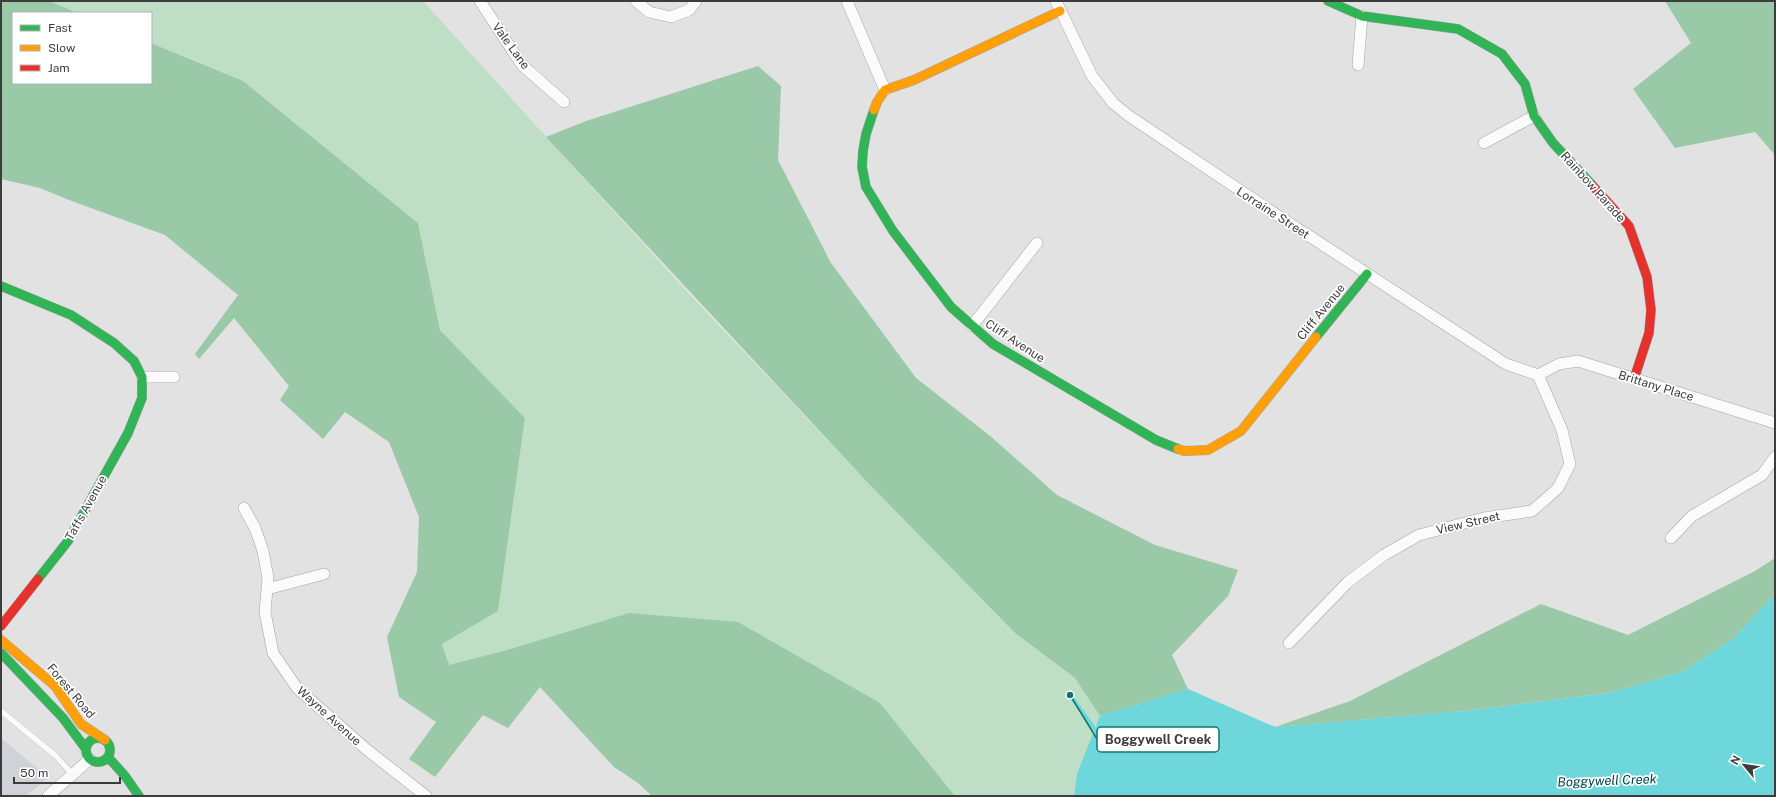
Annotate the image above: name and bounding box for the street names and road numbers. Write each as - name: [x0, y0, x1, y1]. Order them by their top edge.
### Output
- street label: Vale Lane: [489, 20, 533, 72]
- street label: Rainbow Parade: [1558, 149, 1628, 225]
- street label: Lorraine Street: [1234, 184, 1312, 242]
- street label: Cliff Avenue: [1294, 281, 1348, 343]
- street label: Cliff Avenue: [983, 317, 1048, 366]
- street label: Brittany Place: [1617, 368, 1696, 404]
- street label: Taffs Avenue: [62, 473, 110, 543]
- street label: View Street: [1435, 509, 1502, 537]
- street label: Forest Road: [44, 661, 98, 721]
- street label: Wayne Avenue: [294, 684, 364, 749]

